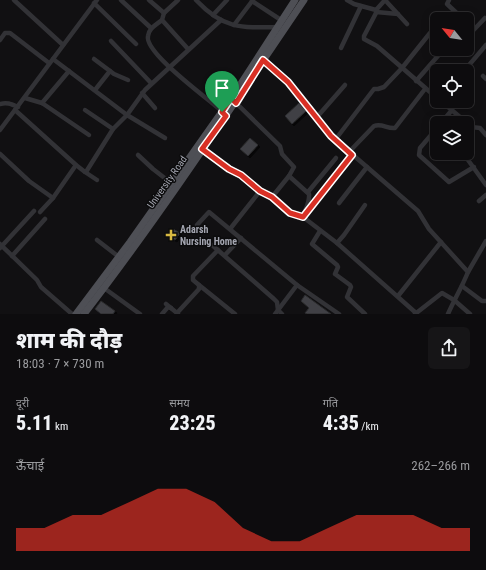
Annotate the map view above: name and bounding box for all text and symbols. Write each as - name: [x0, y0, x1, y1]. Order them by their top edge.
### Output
- north arrow: [430, 12, 474, 56]
- map controls: [430, 12, 474, 160]
- button: locate: [430, 64, 474, 108]
- pin: [205, 71, 239, 112]
- icon: arrive: [211, 77, 233, 99]
- button: layers: [430, 116, 474, 160]
- street label: University Road: [145, 154, 189, 210]
- place label: Adarsh Nursing Home: [180, 224, 237, 247]
- marker: Adarsh Nursing Home: [165, 229, 177, 241]
- button: share: [428, 327, 470, 369]
- text: शाम की दौड़: [16, 328, 122, 353]
- text: 18:03 · 7 × 730 m: [16, 356, 104, 371]
- text: दूरी: [16, 397, 29, 410]
- text: समय: [169, 397, 190, 410]
- text: गति: [323, 397, 338, 410]
- text: 5.11: [16, 411, 52, 435]
- text: 23:25: [169, 411, 216, 435]
- text: 4:35: [323, 411, 359, 435]
- text: km: [52, 420, 68, 433]
- text: /km: [359, 420, 379, 433]
- text: ऊँचाई: [16, 458, 44, 473]
- text: 262–266 m: [411, 458, 470, 473]

